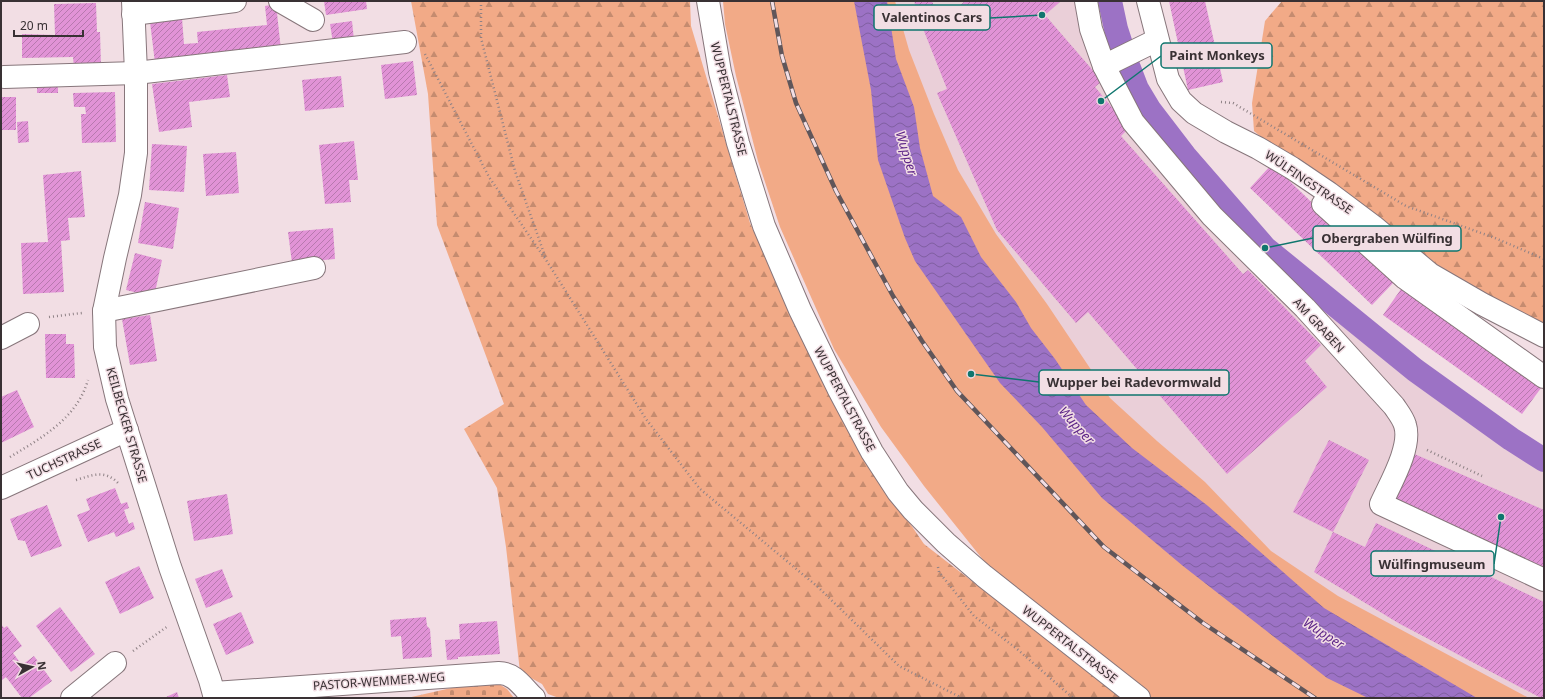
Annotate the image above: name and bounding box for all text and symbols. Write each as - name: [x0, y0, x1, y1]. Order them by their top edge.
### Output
- callout: Valentinos Cars: [874, 5, 990, 30]
- text: Valentinos Cars: [882, 8, 982, 26]
- scale bar: [14, 12, 83, 38]
- text: 20 m: [20, 17, 48, 34]
- street label: WUPPERTALSTRASSE: [707, 40, 751, 158]
- callout: Paint Monkeys: [1161, 43, 1272, 68]
- text: Paint Monkeys: [1169, 46, 1265, 64]
- water label: Wupper: [892, 129, 922, 178]
- street label: WÜLFINGSTRASSE: [1262, 146, 1356, 218]
- callout: Obergraben Wülfing: [1313, 226, 1461, 251]
- text: Obergraben Wülfing: [1321, 229, 1453, 247]
- street label: AM GRABEN: [1289, 294, 1349, 356]
- street label: WUPPERTALSTRASSE: [810, 344, 880, 454]
- street label: KEILBECKER STRASSE: [102, 365, 152, 485]
- callout: Wupper bei Radevormwald: [1039, 370, 1229, 395]
- text: Wupper bei Radevormwald: [1047, 373, 1221, 391]
- water label: Wupper: [1055, 402, 1099, 448]
- street label: TUCHSTRASSE: [24, 434, 104, 484]
- callout: Wülfingmuseum: [1371, 551, 1494, 576]
- text: Wülfingmuseum: [1379, 555, 1485, 573]
- street label: WUPPERTALSTRASSE: [1019, 601, 1121, 687]
- water label: Wupper: [1300, 613, 1349, 653]
- north arrow: [12, 647, 52, 687]
- text: N: [34, 660, 50, 671]
- street label: PASTOR-WEMMER-WEG: [312, 668, 446, 694]

